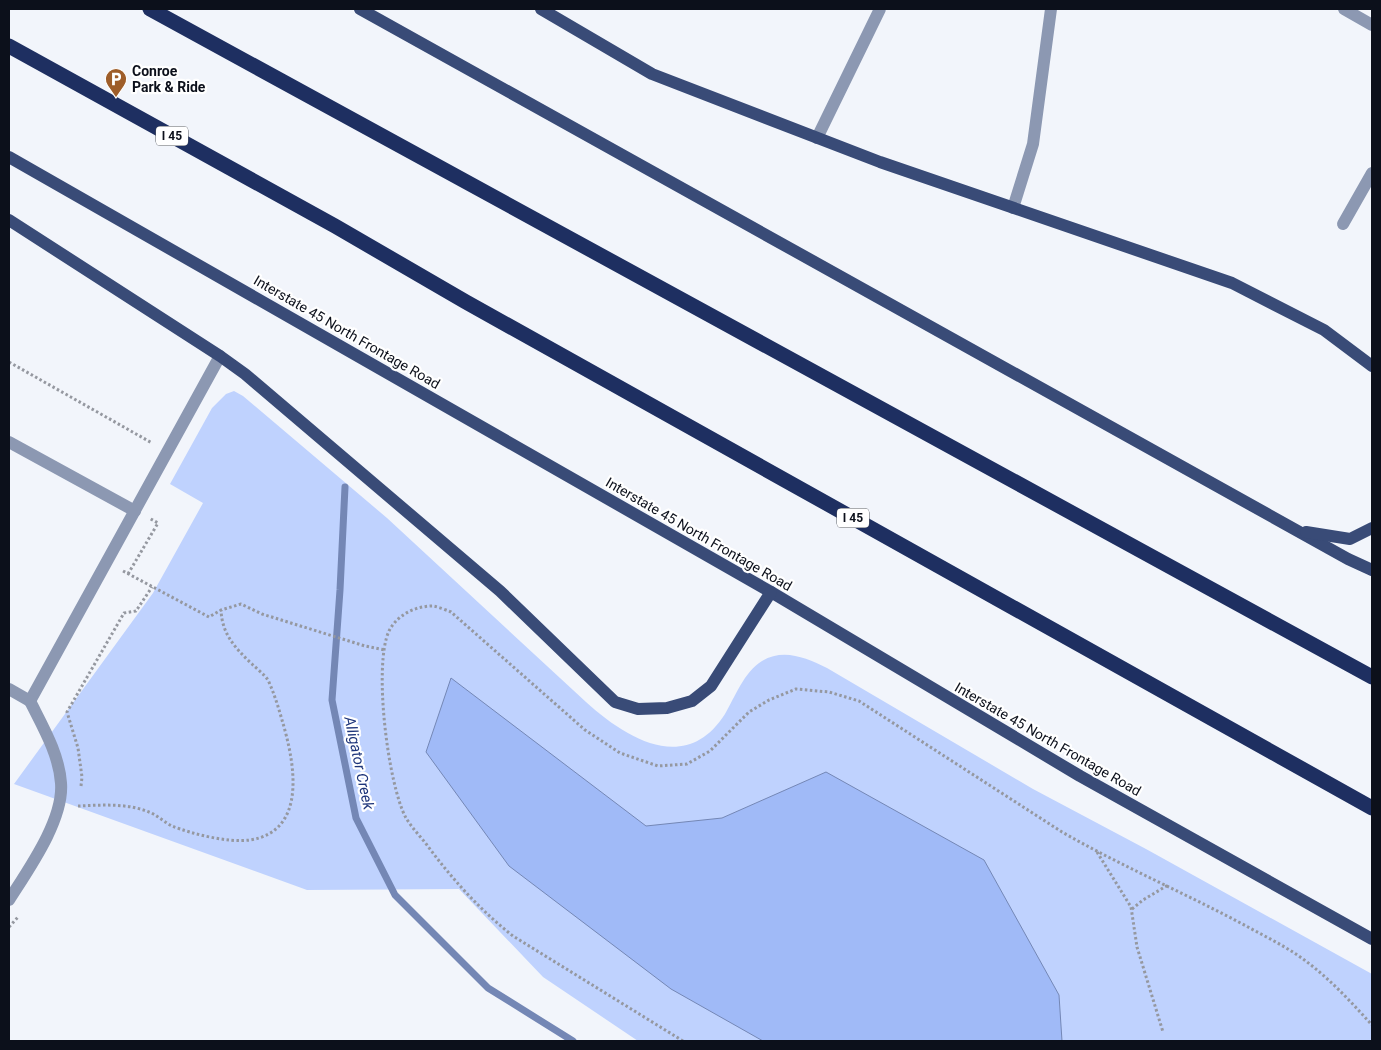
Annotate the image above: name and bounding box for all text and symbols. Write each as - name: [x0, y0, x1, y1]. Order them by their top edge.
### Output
- place label: Conroe Park & Ride: [132, 63, 206, 95]
- parking icon: Conroe Park & Ride: [104, 67, 128, 98]
- road number: I 45: [156, 126, 188, 146]
- street label: Interstate 45 North Frontage Road: [251, 272, 443, 392]
- street label: Interstate 45 North Frontage Road: [603, 474, 795, 594]
- road number: I 45: [837, 508, 869, 528]
- street label: Interstate 45 North Frontage Road: [952, 679, 1144, 799]
- water label: Alligator Creek: [340, 714, 378, 812]

